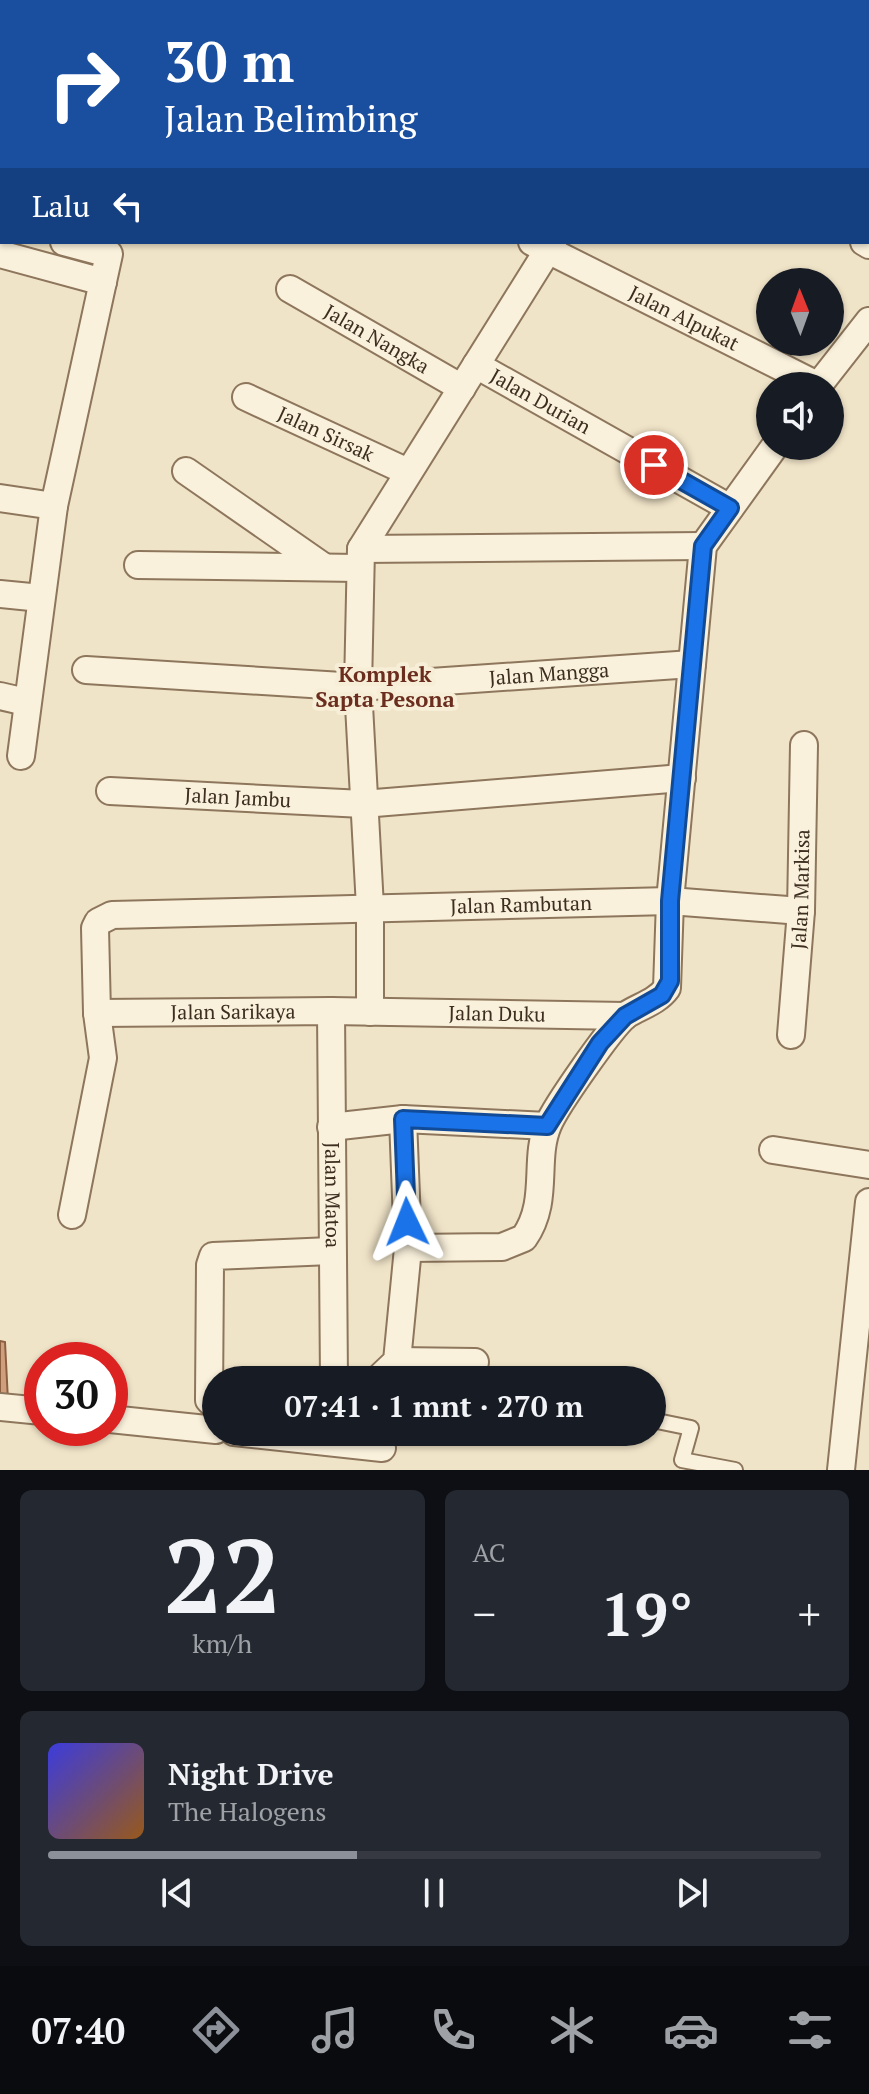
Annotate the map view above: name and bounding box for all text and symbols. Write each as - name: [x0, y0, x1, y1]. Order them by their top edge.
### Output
- text: 30 m: [164, 24, 294, 98]
- icon: right: [32, 32, 136, 136]
- text: Jalan Belimbing: [164, 95, 417, 142]
- icon: left: [106, 184, 150, 228]
- text: Lalu: [32, 186, 90, 226]
- north arrow: [756, 268, 844, 356]
- map controls: [756, 268, 844, 460]
- street label: Jalan Alpukat: [625, 279, 744, 357]
- street label: Jalan Nangka: [319, 297, 435, 379]
- street label: Jalan Durian: [486, 362, 596, 440]
- button: sound: [756, 372, 844, 460]
- street label: Jalan Sirsak: [273, 400, 379, 468]
- pin: [620, 431, 688, 499]
- icon: arrive: [632, 443, 676, 487]
- street label: Jalan Mangga: [488, 656, 610, 691]
- district label: Komplek Sapta Pesona: [315, 659, 455, 713]
- street label: Jalan Jambu: [184, 781, 292, 813]
- street label: Jalan Markisa: [784, 829, 815, 950]
- street label: Jalan Rambutan: [450, 889, 592, 920]
- street label: Jalan Sarikaya: [170, 997, 296, 1025]
- street label: Jalan Duku: [448, 999, 546, 1028]
- street label: Jalan Matoa: [319, 1142, 347, 1248]
- position arrow: [365, 1180, 449, 1264]
- speed limit sign: 30: [24, 1342, 128, 1446]
- text: 07:41 · 1 mnt · 270 m: [285, 1386, 583, 1426]
- text: 22: [163, 1505, 281, 1643]
- text: AC: [473, 1535, 506, 1569]
- text: 19°: [600, 1574, 693, 1653]
- text: −: [473, 1584, 496, 1643]
- text: +: [798, 1584, 821, 1643]
- text: km/h: [192, 1626, 252, 1660]
- text: Night Drive: [168, 1754, 334, 1794]
- text: The Halogens: [168, 1794, 326, 1828]
- icon: previous: [155, 1871, 199, 1915]
- icon: pause: [412, 1871, 456, 1915]
- icon: next: [670, 1871, 714, 1915]
- icon: directions: [188, 2002, 244, 2058]
- icon: music: [307, 2002, 363, 2058]
- icon: phone: [425, 2002, 481, 2058]
- icon: climate: [544, 2002, 600, 2058]
- icon: car: [663, 2002, 719, 2058]
- icon: filters: [782, 2002, 838, 2058]
- text: 07:40: [31, 2007, 125, 2054]

